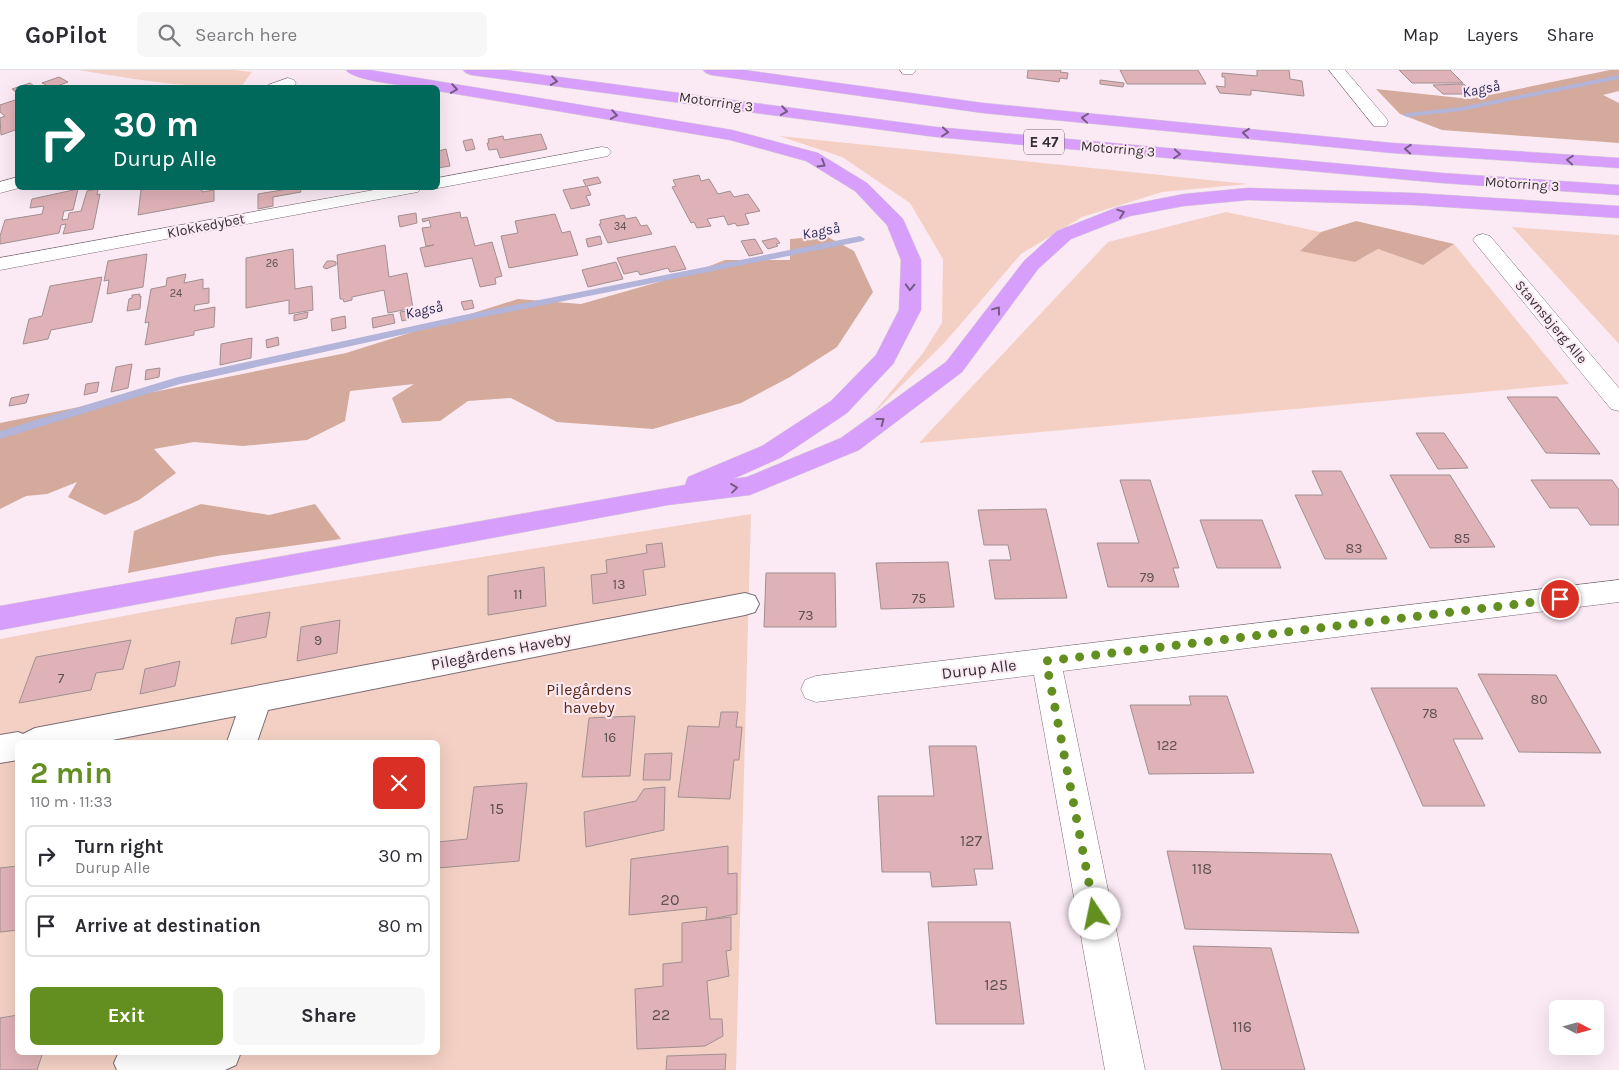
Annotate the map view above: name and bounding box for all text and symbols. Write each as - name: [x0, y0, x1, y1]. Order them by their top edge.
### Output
- search box: [137, 12, 487, 57]
- text: GoPilot: [25, 21, 107, 49]
- icon: search: [155, 21, 183, 49]
- text: Search here: [195, 24, 297, 46]
- text: Map: [1403, 24, 1439, 46]
- text: Layers: [1467, 24, 1519, 46]
- text: Share: [1547, 24, 1594, 46]
- one-way arrow: [549, 75, 558, 85]
- water label: Kagså: [1461, 77, 1501, 101]
- one-way arrow: [449, 83, 458, 93]
- street label: Motorring 3: [678, 88, 754, 116]
- text: 30 m: [113, 104, 199, 145]
- icon: right: [30, 105, 95, 170]
- one-way arrow: [780, 106, 789, 116]
- one-way arrow: [610, 109, 618, 120]
- one-way arrow: [1080, 112, 1088, 123]
- one-way arrow: [942, 127, 950, 138]
- one-way arrow: [1242, 128, 1250, 139]
- road number: E 47: [1024, 130, 1064, 154]
- street label: Motorring 3: [1080, 137, 1156, 161]
- one-way arrow: [1404, 143, 1412, 154]
- text: Durup Alle: [113, 146, 216, 172]
- one-way arrow: [1173, 148, 1181, 159]
- one-way arrow: [1566, 154, 1574, 165]
- one-way arrow: [817, 157, 826, 167]
- street label: Motorring 3: [1484, 173, 1560, 195]
- one-way arrow: [1117, 209, 1125, 219]
- street label: Klokkedybet: [166, 210, 246, 242]
- water label: Kagså: [801, 219, 841, 243]
- house number: 34: [614, 220, 626, 233]
- house number: 26: [266, 257, 278, 270]
- street label: Stavnsbjerg Alle: [1511, 277, 1591, 367]
- one-way arrow: [905, 284, 915, 291]
- house number: 24: [170, 287, 182, 300]
- water label: Kagså: [404, 297, 444, 323]
- one-way arrow: [991, 307, 999, 316]
- one-way arrow: [875, 418, 885, 427]
- one-way arrow: [730, 483, 738, 494]
- house number: 85: [1454, 530, 1470, 547]
- house number: 83: [1346, 540, 1362, 557]
- house number: 79: [1140, 569, 1154, 586]
- house number: 13: [613, 576, 625, 593]
- pin: [1539, 578, 1581, 620]
- icon: arrive: [1546, 585, 1574, 613]
- house number: 11: [513, 586, 523, 603]
- house number: 75: [912, 590, 926, 607]
- house number: 73: [799, 607, 813, 624]
- street label: Pilegårdens Haveby: [429, 628, 573, 674]
- house number: 9: [314, 632, 322, 649]
- street label: Durup Alle: [940, 655, 1018, 683]
- house number: 7: [58, 670, 65, 687]
- park label: Pilegårdens haveby: [546, 680, 632, 717]
- house number: 80: [1531, 691, 1547, 708]
- house number: 78: [1422, 705, 1438, 722]
- house number: 16: [604, 729, 616, 746]
- house number: 122: [1157, 737, 1177, 754]
- text: 2 min: [30, 755, 113, 791]
- button: close: [373, 757, 425, 809]
- text: 110 m · 11:33: [30, 792, 112, 811]
- house number: 15: [490, 799, 504, 818]
- house number: 127: [960, 831, 983, 850]
- text: Turn right: [75, 836, 164, 858]
- icon: right: [32, 842, 60, 870]
- text: 30 m: [378, 845, 423, 867]
- text: Durup Alle: [75, 858, 150, 877]
- house number: 118: [1192, 859, 1212, 878]
- position arrow: [1068, 887, 1120, 939]
- house number: 20: [661, 890, 679, 909]
- icon: arrive: [32, 912, 60, 940]
- text: Arrive at destination: [75, 915, 261, 937]
- text: 80 m: [378, 915, 423, 937]
- house number: 125: [984, 975, 1008, 994]
- button: Exit: [30, 987, 223, 1045]
- button: Share: [233, 987, 425, 1045]
- north arrow: [1549, 1000, 1604, 1055]
- map controls: [1549, 1000, 1604, 1055]
- house number: 22: [652, 1005, 670, 1024]
- house number: 116: [1232, 1017, 1252, 1036]

